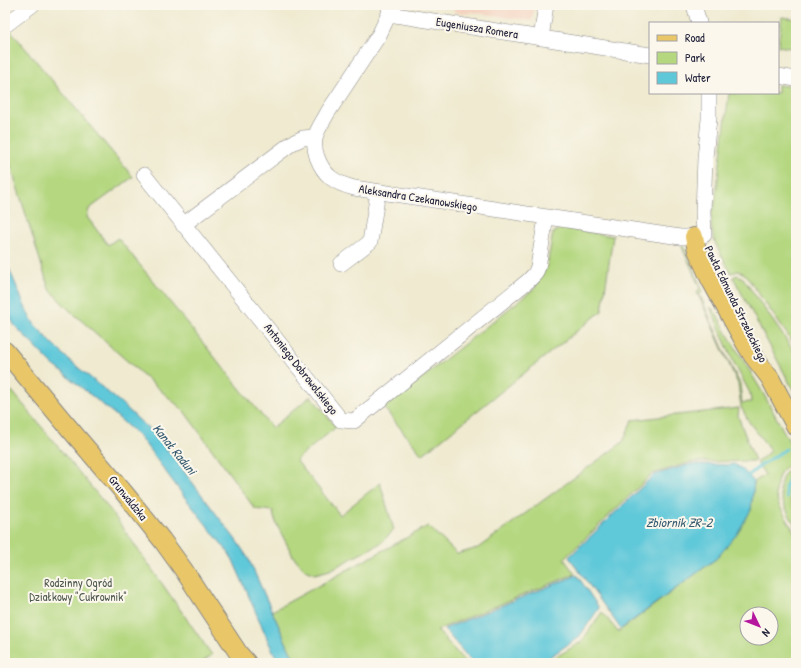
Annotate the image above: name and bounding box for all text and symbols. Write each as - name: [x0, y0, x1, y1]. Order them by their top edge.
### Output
- street label: Eugeniusza Romera: [435, 13, 520, 42]
- legend: [649, 22, 779, 94]
- text: Road: [685, 29, 705, 46]
- text: Park: [685, 49, 705, 66]
- text: Water: [685, 69, 711, 86]
- street label: Aleksandra Czekanowskiego: [358, 180, 479, 215]
- street label: Pawła Edmunda Strzeleckiego: [701, 243, 772, 365]
- street label: Antoniego Dobrowolskiego: [260, 319, 343, 418]
- water label: Kanał Raduni: [149, 420, 202, 479]
- street label: Grunwaldzka: [105, 472, 152, 524]
- water label: Zbiornik ZR-2: [646, 513, 714, 531]
- park label: Rodzinny Ogród Działkowy "Cukrownik": [29, 574, 127, 605]
- north arrow: [739, 606, 779, 646]
- text: N: [759, 626, 773, 640]

